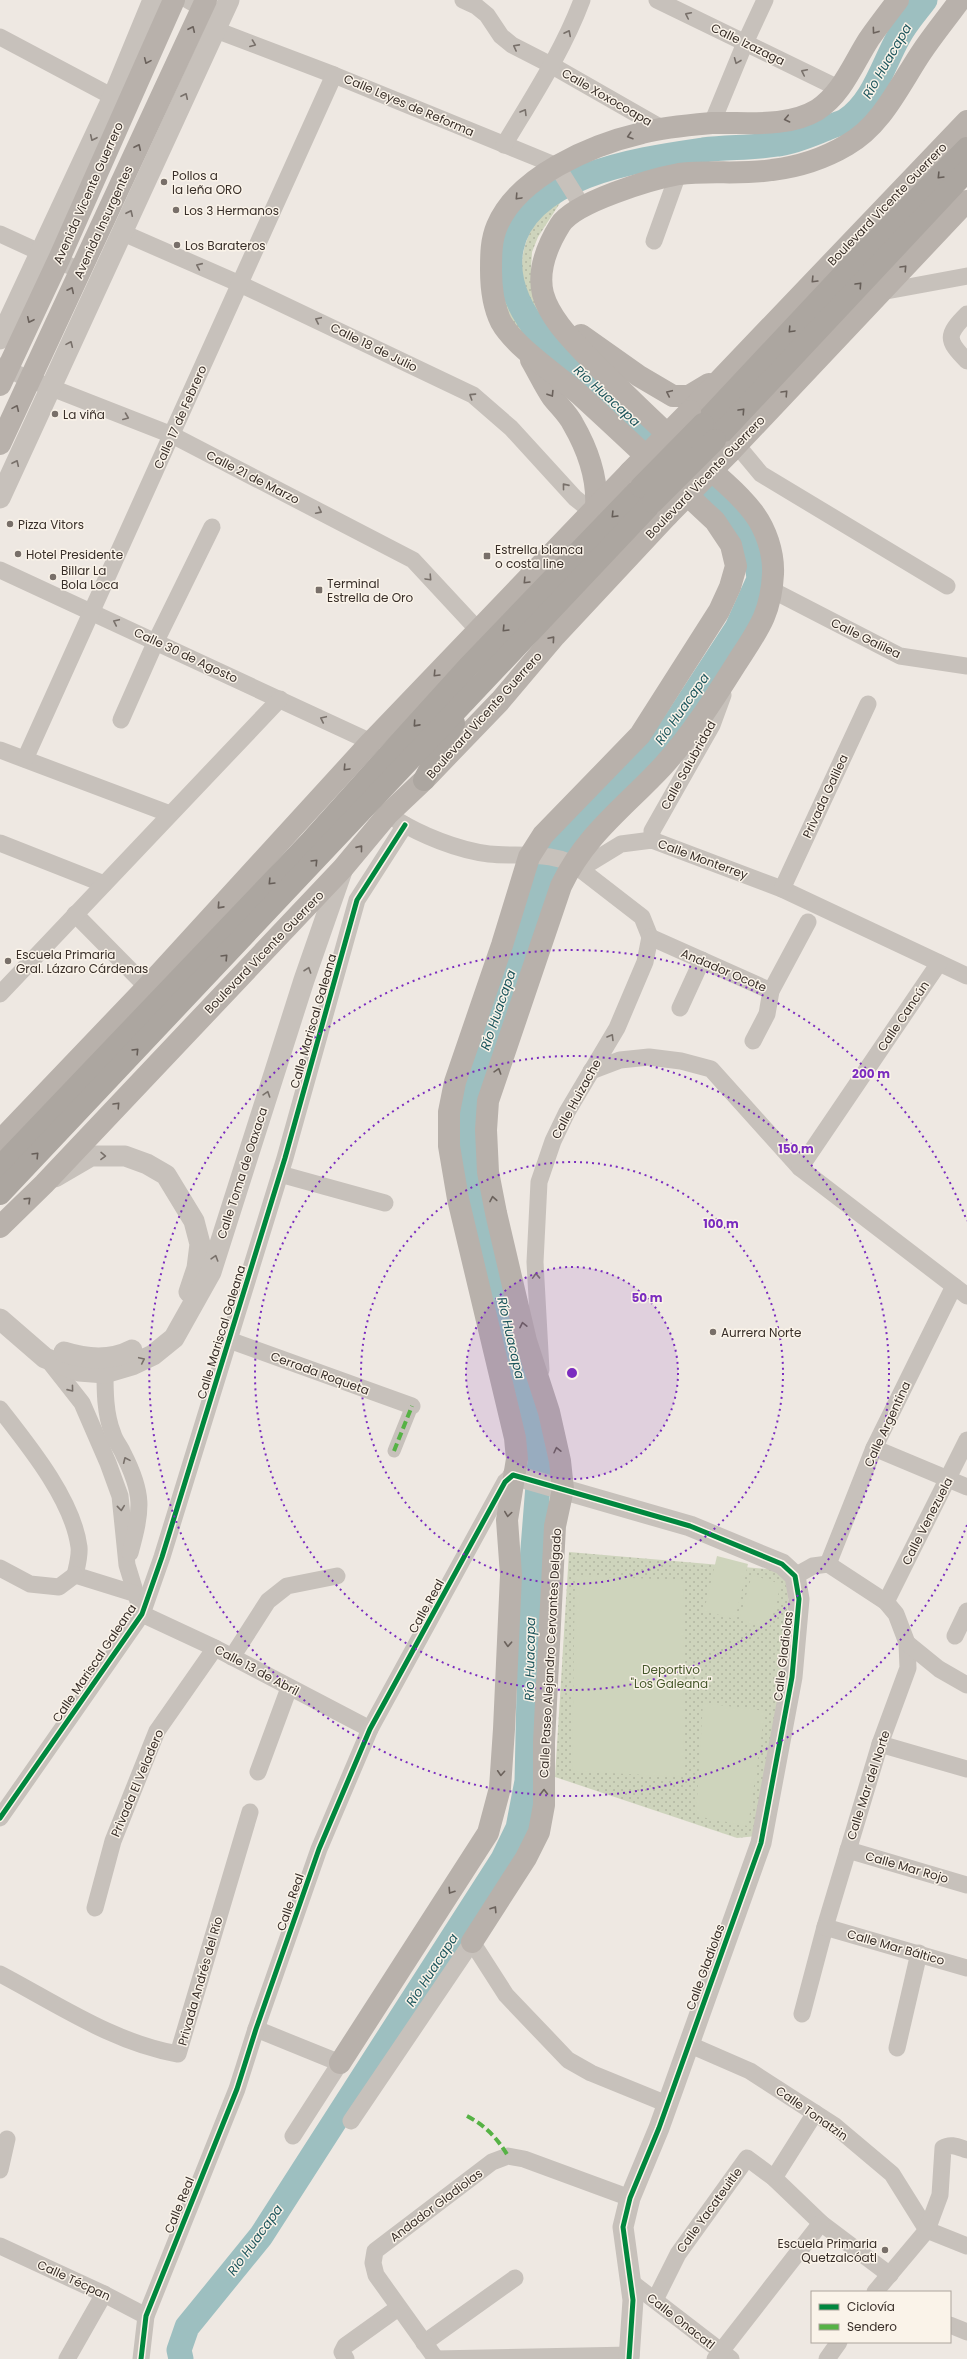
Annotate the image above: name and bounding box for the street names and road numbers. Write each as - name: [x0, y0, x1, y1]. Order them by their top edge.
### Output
- street label: Calle Izazaga: [708, 19, 788, 69]
- street label: Calle Xoxocoapa: [559, 64, 655, 130]
- street label: Calle Leyes de Reforma: [341, 70, 477, 140]
- street label: Avenida Vicente Guerrero: [49, 119, 127, 267]
- street label: Boulevard Vicente Guerrero: [823, 138, 951, 269]
- street label: Avenida Insurgentes: [69, 163, 137, 281]
- street label: Calle 18 de Julio: [328, 319, 421, 376]
- street label: Calle 17 de Febrero: [149, 362, 211, 472]
- street label: Boulevard Vicente Guerrero: [641, 411, 769, 542]
- street label: Calle 21 de Marzo: [203, 446, 303, 508]
- street label: Calle Galilea: [828, 614, 904, 662]
- street label: Calle 30 de Agosto: [131, 623, 241, 687]
- street label: Boulevard Vicente Guerrero: [422, 648, 546, 782]
- street label: Calle Salubridad: [656, 717, 720, 813]
- street label: Privada Galilea: [798, 751, 852, 841]
- street label: Calle Monterrey: [656, 835, 751, 883]
- street label: Boulevard Vicente Guerrero: [200, 886, 328, 1017]
- street label: Andador Ocote: [678, 944, 770, 996]
- street label: Calle Mariscal Galeana: [286, 952, 340, 1090]
- street label: Calle Cancún: [873, 977, 933, 1055]
- street label: Calle Huizache: [547, 1056, 605, 1142]
- street label: Calle Toma de Oaxaca: [213, 1105, 271, 1241]
- street label: Calle Mariscal Galeana: [192, 1263, 250, 1401]
- street label: Cerrada Roqueta: [268, 1347, 372, 1399]
- street label: Calle Argentina: [860, 1378, 914, 1470]
- street label: Calle Venezuela: [898, 1474, 956, 1568]
- street label: Calle Paseo Alejandro Cervantes Delgado: [535, 1527, 565, 1778]
- street label: Calle Real: [404, 1576, 448, 1636]
- street label: Calle Mariscal Galeana: [48, 1600, 140, 1726]
- street label: Calle Gladiolas: [769, 1610, 797, 1702]
- street label: Calle 13 de Abril: [212, 1641, 302, 1699]
- street label: Privada El Veladero: [107, 1726, 167, 1839]
- street label: Calle Mar del Norte: [842, 1728, 894, 1842]
- street label: Calle Mar Rojo: [863, 1847, 951, 1887]
- street label: Calle Real: [272, 1871, 308, 1933]
- street label: Privada Andrés del Río: [173, 1914, 227, 2048]
- street label: Calle Gladiolas: [682, 1922, 728, 2012]
- street label: Calle Mar Báltico: [845, 1925, 947, 1969]
- street label: Calle Tonatzin: [773, 2082, 851, 2144]
- street label: Calle Yacateuitle: [672, 2164, 746, 2256]
- street label: Andador Gladiolas: [386, 2165, 486, 2245]
- street label: Calle Real: [160, 2174, 198, 2236]
- street label: Calle Técpan: [35, 2256, 113, 2304]
- street label: Calle Onacatl: [644, 2289, 719, 2353]

